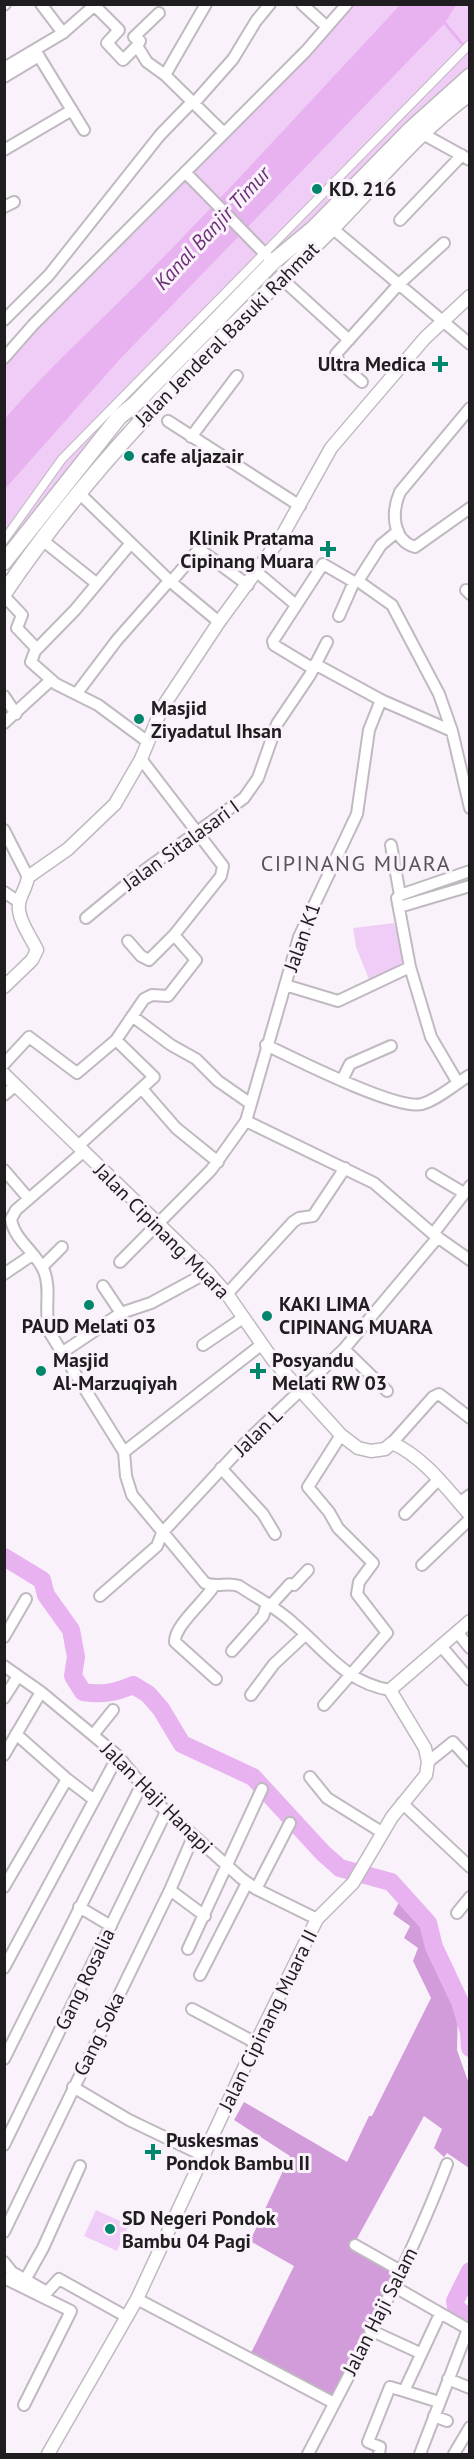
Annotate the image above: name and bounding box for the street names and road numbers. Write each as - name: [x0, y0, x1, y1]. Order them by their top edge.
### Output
- street label: Jalan Jenderal Basuki Rahmat: [129, 236, 325, 432]
- street label: Jalan Sitalasari I: [117, 794, 244, 897]
- street label: Jalan K1: [277, 899, 326, 976]
- street label: Jalan Cipinang Muara: [88, 1157, 235, 1304]
- street label: Jalan L: [227, 1402, 288, 1462]
- street label: Jalan Haji Hanapi: [95, 1736, 218, 1859]
- street label: Gang Rosalia: [49, 1924, 121, 2034]
- street label: Jalan Cipinang Muara II: [212, 1925, 323, 2116]
- street label: Gang Soka: [68, 1988, 130, 2080]
- street label: Jalan Haji Salam: [336, 2243, 423, 2380]

